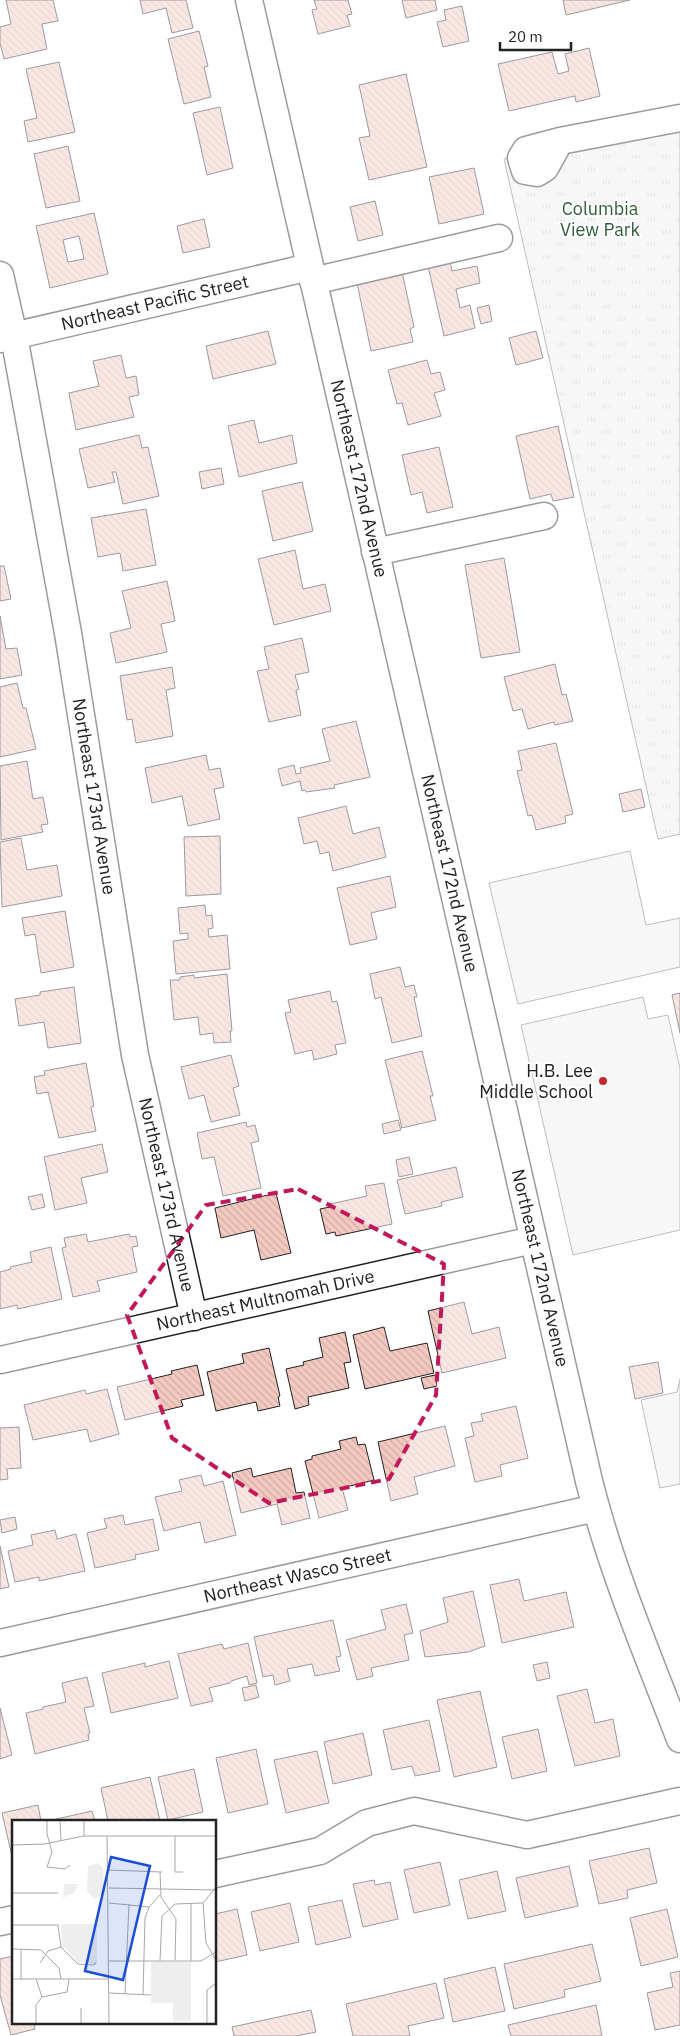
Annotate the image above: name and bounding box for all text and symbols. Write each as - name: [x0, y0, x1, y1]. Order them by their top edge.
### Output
- scale bar: [500, 20, 571, 52]
- text: 20 m: [508, 27, 543, 46]
- park label: Columbia View Park: [560, 197, 640, 241]
- street label: Northeast Pacific Street: [59, 270, 251, 335]
- street label: Northeast 172nd Avenue: [326, 377, 393, 580]
- street label: Northeast 173rd Avenue: [68, 697, 121, 896]
- street label: Northeast 172nd Avenue: [416, 772, 484, 974]
- place label: H.B. Lee Middle School: [479, 1059, 593, 1103]
- marker: H.B. Lee Middle School: [597, 1075, 609, 1087]
- street label: Northeast 173rd Avenue: [134, 1095, 200, 1294]
- street label: Northeast 172nd Avenue: [507, 1167, 574, 1369]
- street label: Northeast Multnomah Drive: [154, 1264, 377, 1335]
- street label: Northeast Wasco Street: [201, 1543, 393, 1608]
- inset map: [12, 1820, 216, 2024]

